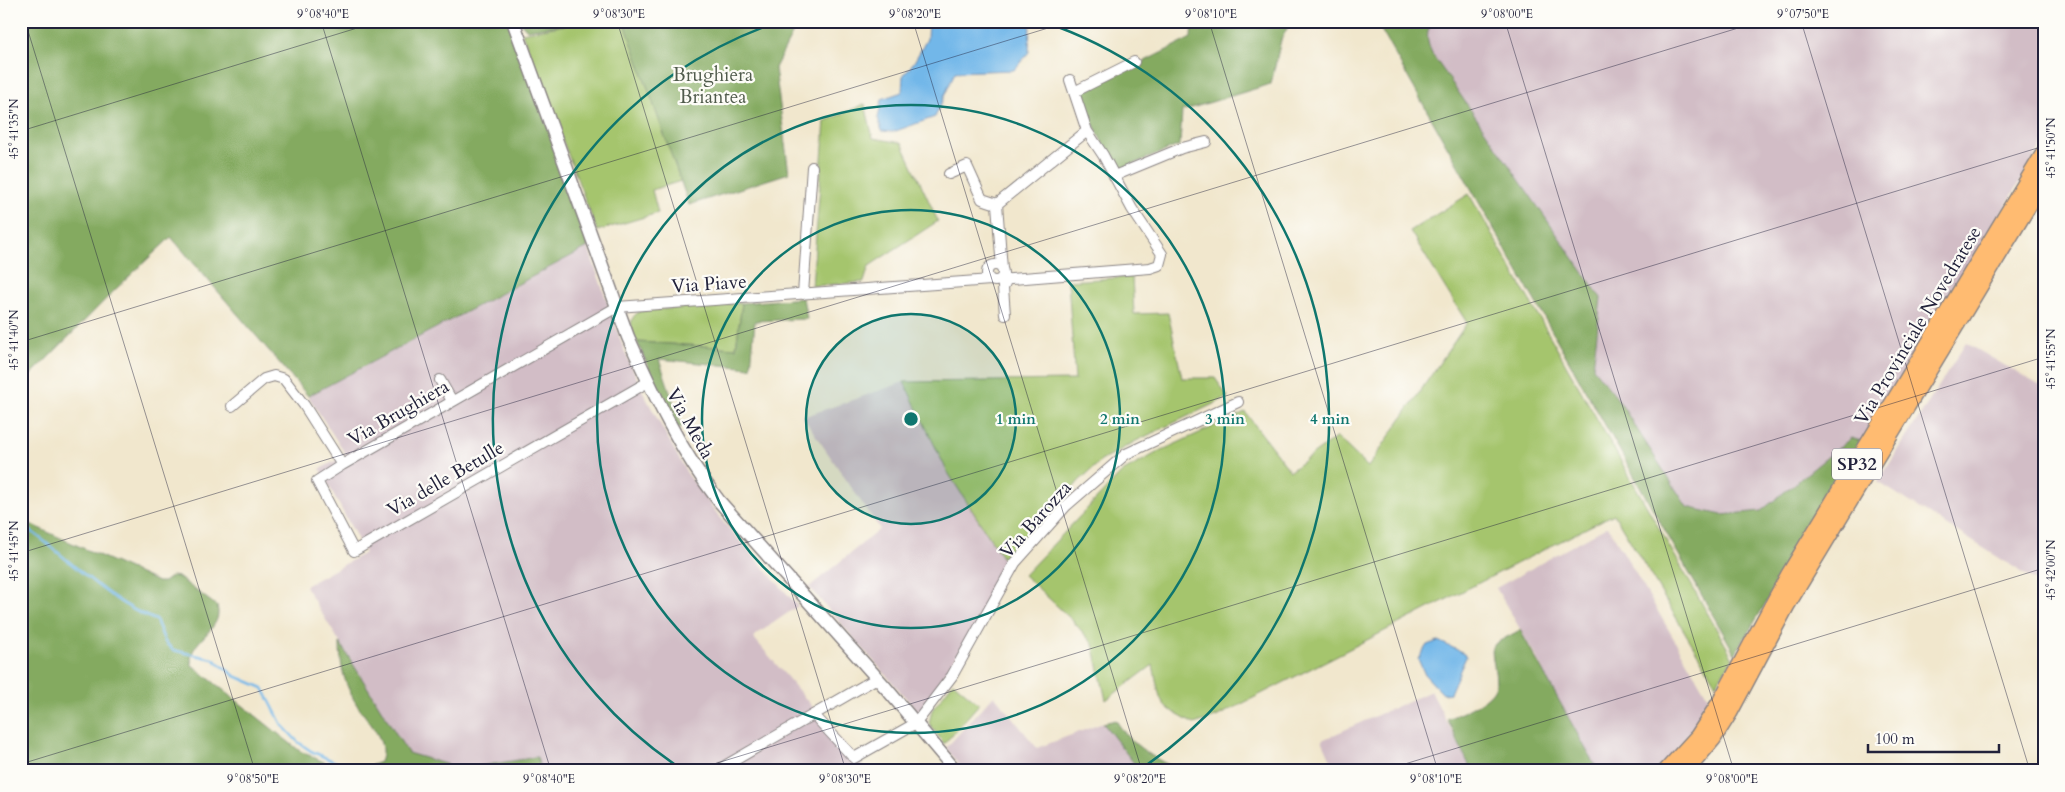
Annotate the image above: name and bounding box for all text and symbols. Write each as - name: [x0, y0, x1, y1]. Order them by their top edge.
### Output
- text: 9°08'40"E: [297, 6, 349, 22]
- text: 9°08'30"E: [593, 6, 645, 22]
- text: 9°08'20"E: [889, 6, 941, 22]
- text: 9°08'10"E: [1185, 6, 1237, 22]
- text: 9°08'00"E: [1481, 6, 1533, 22]
- text: 9°07'50"E: [1777, 6, 1829, 22]
- park label: Brughiera Briantea: [673, 62, 753, 110]
- text: 45°41'35"N: [6, 98, 22, 159]
- text: 45°41'50"N: [2043, 117, 2059, 178]
- street label: Via Provinciale Novedratese: [1848, 221, 1988, 430]
- street label: Via Piave: [670, 268, 748, 300]
- text: 45°41'40"N: [6, 309, 22, 370]
- text: 45°41'55"N: [2043, 328, 2059, 389]
- street label: Via Brughiera: [343, 373, 454, 452]
- street label: Via Meda: [660, 383, 720, 464]
- text: 1 min: [996, 409, 1036, 429]
- text: 2 min: [1100, 409, 1140, 429]
- text: 3 min: [1205, 409, 1245, 429]
- text: 4 min: [1310, 409, 1350, 429]
- centre of rings: [902, 410, 920, 428]
- street label: Via delle Betulle: [382, 435, 509, 523]
- road number: SP32: [1832, 448, 1882, 479]
- street label: Via Barozza: [994, 475, 1078, 564]
- text: 45°41'45"N: [6, 520, 22, 581]
- text: 45°42'00"N: [2043, 539, 2059, 600]
- scale bar: [1868, 722, 1999, 754]
- text: 100 m: [1875, 729, 1915, 749]
- text: 9°08'50"E: [227, 771, 279, 787]
- text: 9°08'40"E: [523, 771, 575, 787]
- text: 9°08'30"E: [819, 771, 871, 787]
- text: 9°08'20"E: [1114, 771, 1166, 787]
- text: 9°08'10"E: [1410, 771, 1462, 787]
- text: 9°08'00"E: [1706, 771, 1758, 787]

